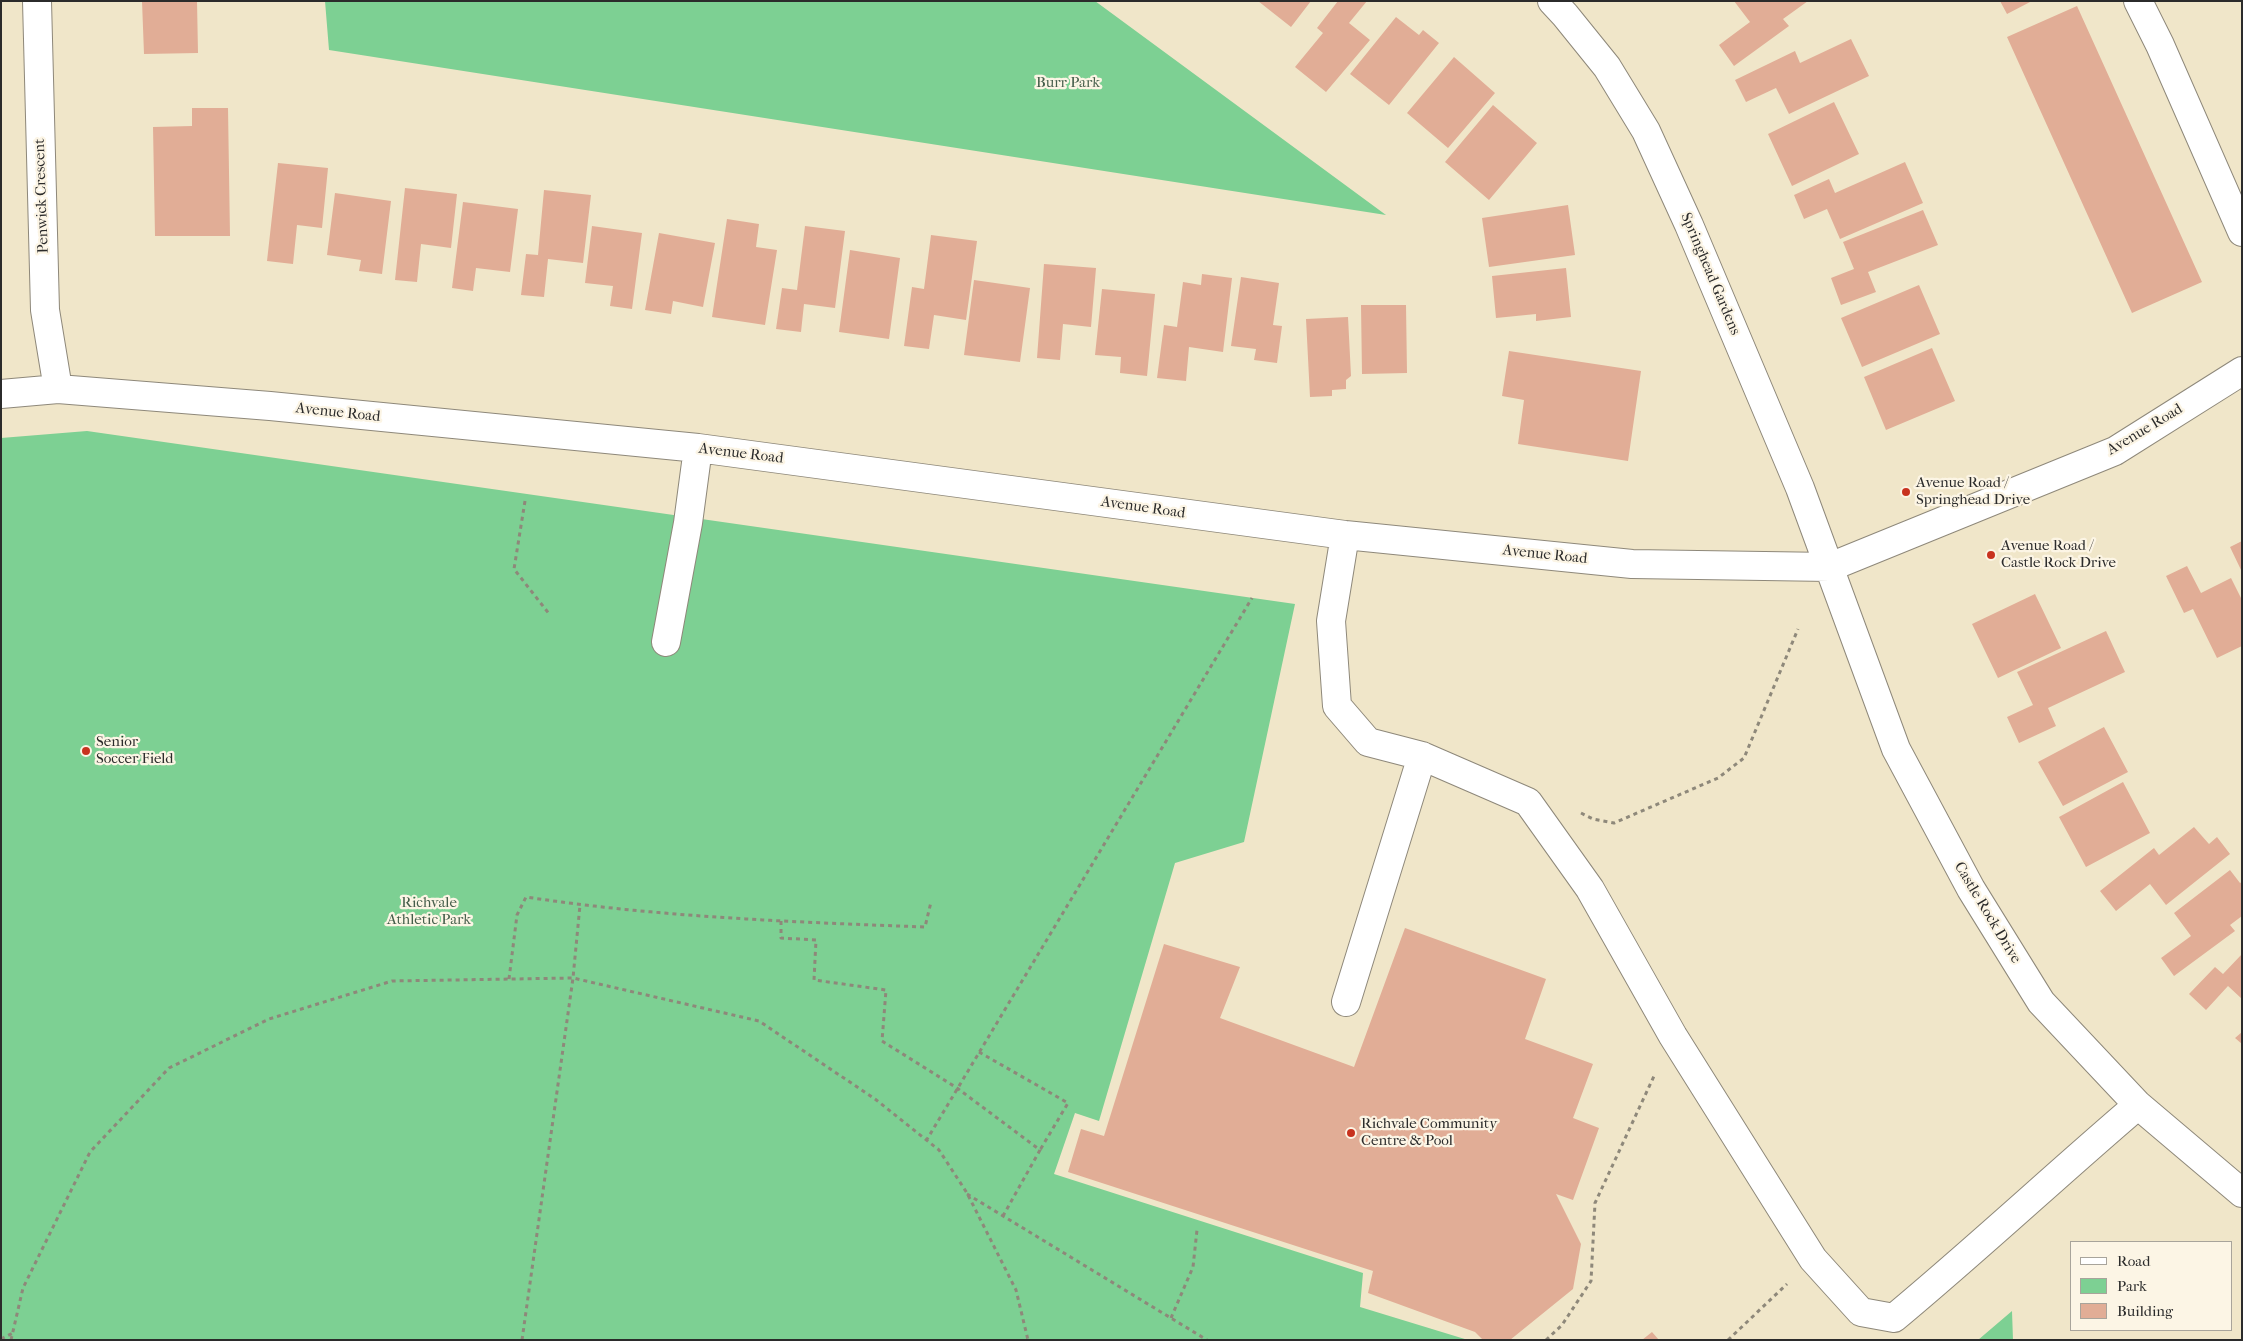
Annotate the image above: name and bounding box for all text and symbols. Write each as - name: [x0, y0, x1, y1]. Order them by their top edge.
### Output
- park label: Burr Park: [1036, 74, 1100, 92]
- street label: Penwick Crescent: [31, 138, 53, 254]
- street label: Springhead Gardens: [1676, 210, 1744, 338]
- street label: Avenue Road: [295, 400, 381, 426]
- street label: Avenue Road: [2104, 400, 2186, 460]
- street label: Avenue Road: [698, 440, 784, 468]
- place label: Avenue Road / Springhead Drive: [1916, 474, 2030, 509]
- marker: Avenue Road / Springhead Drive: [1900, 486, 1912, 498]
- street label: Avenue Road: [1100, 493, 1186, 523]
- place label: Avenue Road / Castle Rock Drive: [2001, 537, 2116, 572]
- street label: Avenue Road: [1502, 542, 1588, 568]
- marker: Avenue Road / Castle Rock Drive: [1985, 549, 1997, 561]
- place label: Senior Soccer Field: [96, 733, 174, 768]
- marker: Senior Soccer Field: [80, 745, 92, 757]
- street label: Castle Rock Drive: [1950, 859, 2024, 967]
- park label: Richvale Athletic Park: [387, 894, 471, 929]
- place label: Richvale Community Centre & Pool: [1361, 1115, 1497, 1150]
- marker: Richvale Community Centre & Pool: [1345, 1127, 1357, 1139]
- legend: [2070, 1241, 2233, 1331]
- text: Road: [2117, 1252, 2150, 1270]
- text: Park: [2117, 1277, 2147, 1295]
- text: Building: [2117, 1302, 2173, 1320]

